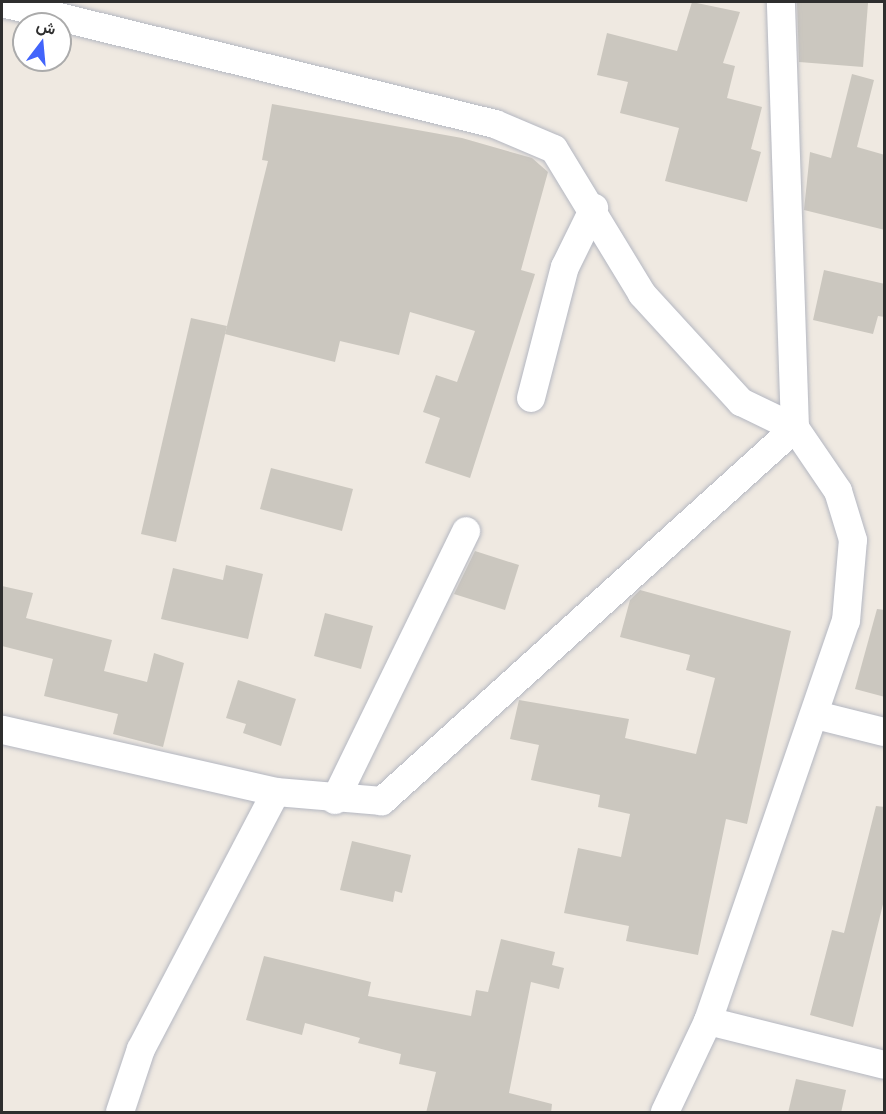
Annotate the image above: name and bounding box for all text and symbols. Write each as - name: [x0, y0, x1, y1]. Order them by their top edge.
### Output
- north arrow: [12, 12, 72, 72]
- text: ش: [34, 14, 58, 39]

